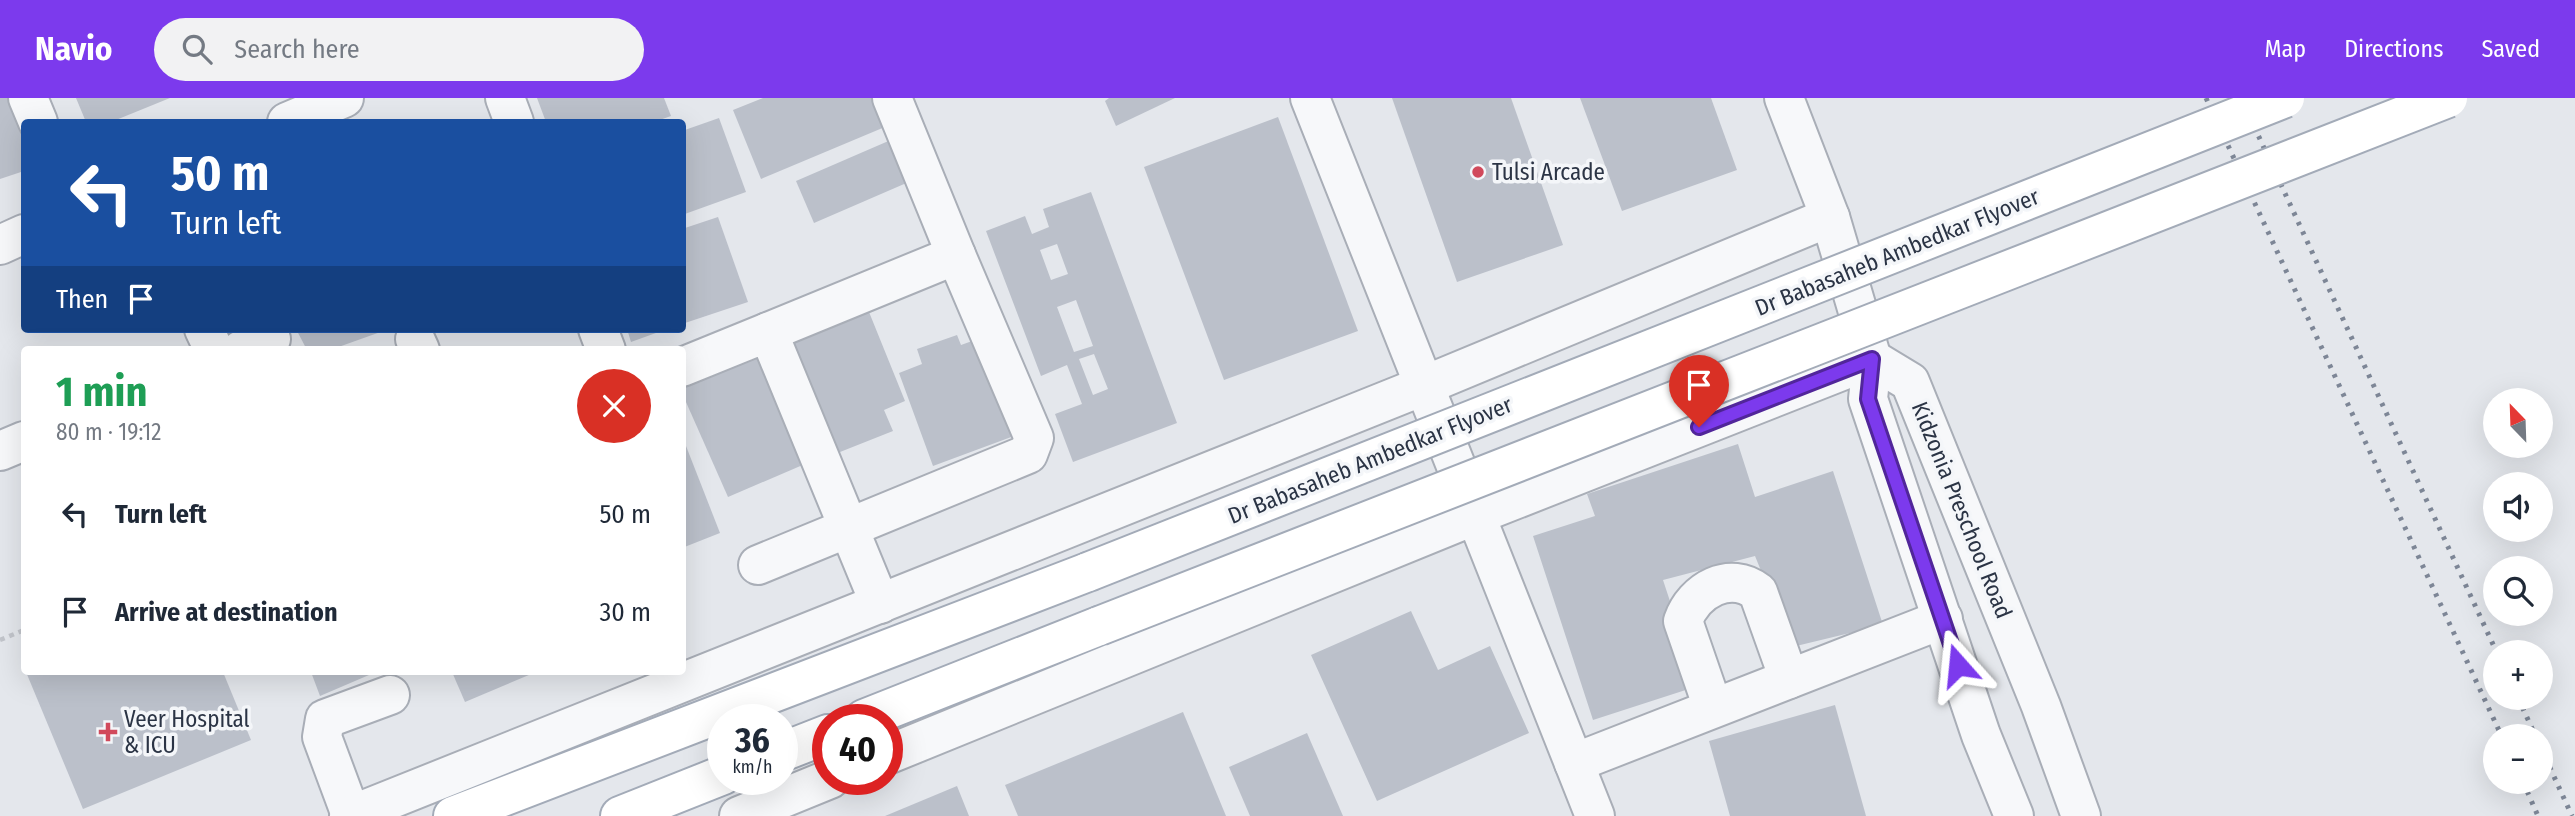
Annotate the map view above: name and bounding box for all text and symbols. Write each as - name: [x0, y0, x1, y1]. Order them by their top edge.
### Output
- search box: [154, 18, 644, 81]
- text: Navio: [35, 29, 112, 69]
- icon: search: [178, 30, 216, 68]
- text: Search here: [234, 34, 360, 65]
- text: Map: [2265, 35, 2306, 63]
- text: Directions: [2344, 35, 2443, 63]
- text: Saved: [2481, 35, 2540, 63]
- text: 50 m: [171, 144, 269, 203]
- icon: left: [56, 147, 147, 238]
- place label: Tulsi Arcade: [1492, 158, 1605, 186]
- marker: Tulsi Arcade: [1470, 164, 1486, 180]
- street label: Dr Babasaheb Ambedkar Flyover: [1751, 182, 2043, 322]
- text: Turn left: [171, 204, 281, 242]
- icon: arrive: [122, 280, 160, 318]
- text: Then: [56, 284, 108, 315]
- pin: [1669, 355, 1729, 427]
- icon: arrive: [1680, 366, 1718, 404]
- text: 1 min: [56, 367, 147, 417]
- button: close: [577, 369, 651, 443]
- north arrow: [2483, 388, 2553, 458]
- map controls: [2483, 388, 2553, 794]
- street label: Dr Babasaheb Ambedkar Flyover: [1224, 390, 1516, 530]
- street label: Kidzonia Preschool Road: [1906, 397, 2018, 623]
- text: 80 m · 19:12: [56, 418, 161, 446]
- button: sound: [2483, 472, 2553, 542]
- icon: left: [56, 495, 94, 533]
- text: Turn left: [115, 499, 207, 530]
- text: 50 m: [599, 499, 651, 530]
- button: search: [2483, 556, 2553, 626]
- icon: arrive: [56, 593, 94, 631]
- text: Arrive at destination: [115, 597, 338, 628]
- text: 30 m: [600, 597, 651, 628]
- position arrow: [1921, 628, 1995, 702]
- button: +: [2483, 640, 2553, 710]
- speed limit sign: 40: [812, 704, 903, 795]
- place label: Veer Hospital & ICU: [124, 705, 250, 759]
- text: 36: [735, 719, 770, 761]
- marker: Veer Hospital & ICU: [98, 722, 118, 742]
- button: −: [2483, 724, 2553, 794]
- text: km/h: [732, 756, 773, 778]

